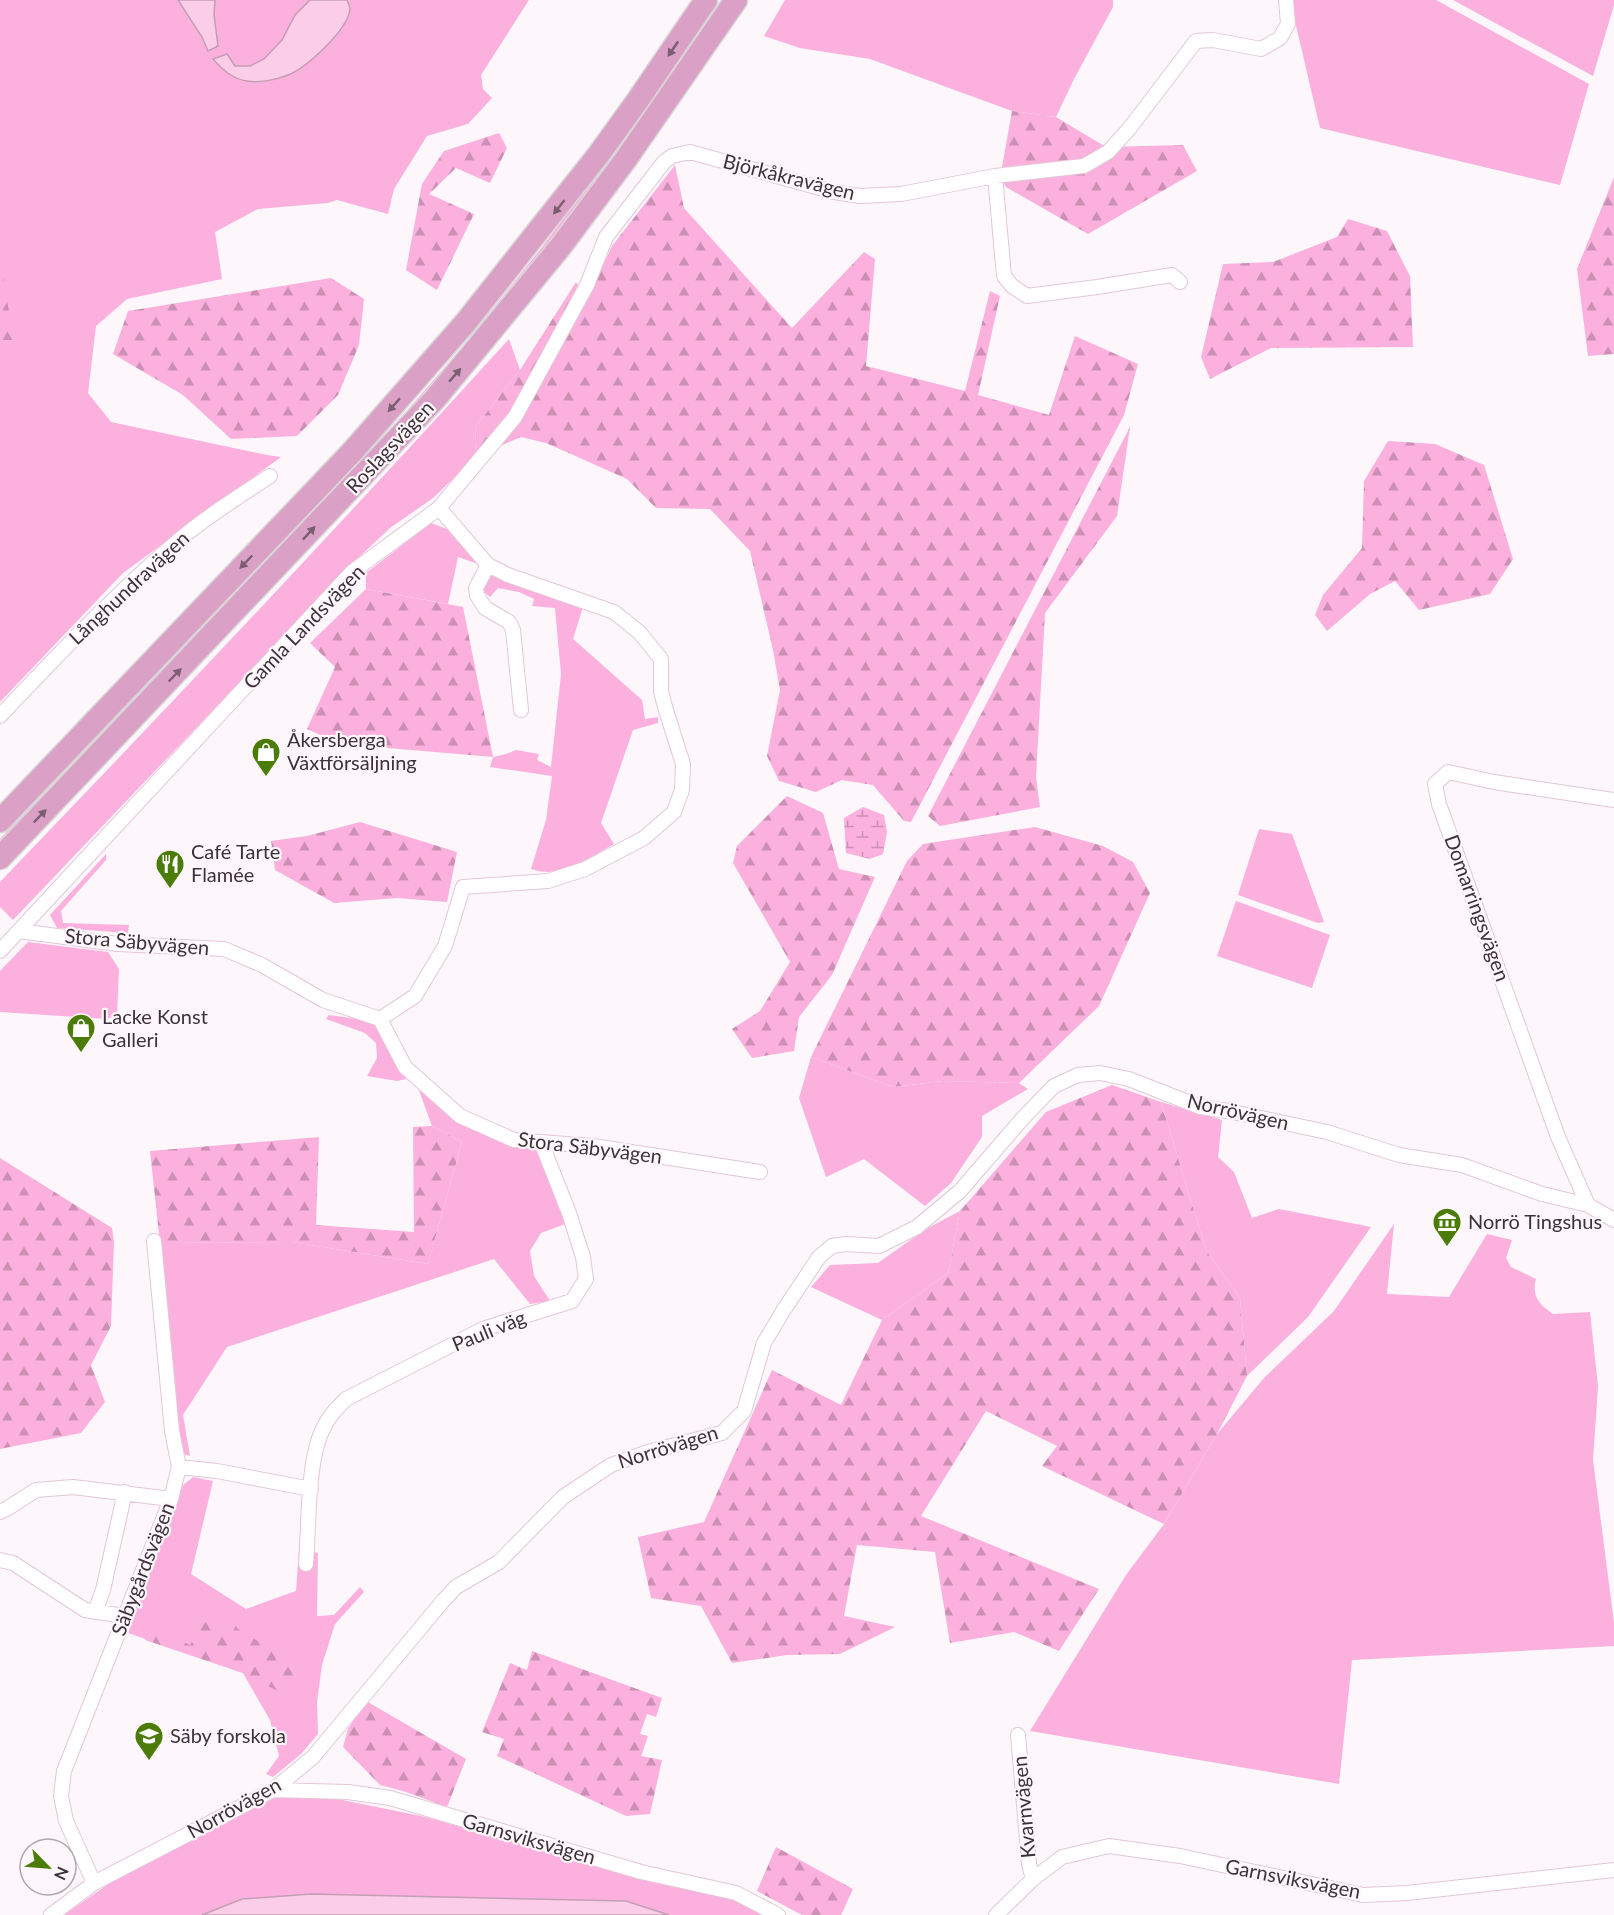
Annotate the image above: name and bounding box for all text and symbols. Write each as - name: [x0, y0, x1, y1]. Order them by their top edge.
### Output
- one-way arrow: [667, 40, 679, 56]
- street label: Björkåkravägen: [721, 148, 858, 204]
- one-way arrow: [554, 199, 566, 214]
- one-way arrow: [449, 367, 462, 383]
- street label: Roslagsvägen: [340, 395, 438, 497]
- one-way arrow: [388, 397, 401, 412]
- street label: Långhundravägen: [63, 526, 193, 649]
- one-way arrow: [302, 526, 316, 541]
- one-way arrow: [240, 555, 254, 569]
- street label: Gamla Landsvägen: [238, 559, 369, 694]
- one-way arrow: [168, 668, 181, 683]
- place label: Åkersberga Växtförsäljning: [287, 727, 417, 774]
- shop icon: Åkersberga Växtförsäljning: [250, 736, 282, 778]
- one-way arrow: [33, 809, 47, 823]
- street label: Domarringsvägen: [1440, 831, 1516, 984]
- place label: Café Tarte Flamée: [191, 839, 280, 886]
- restaurant icon: Café Tarte Flamée: [154, 848, 186, 890]
- street label: Stora Säbyvägen: [64, 923, 210, 959]
- place label: Lacke Konst Galleri: [102, 1004, 208, 1051]
- shop icon: Lacke Konst Galleri: [65, 1012, 97, 1054]
- street label: Norrövägen: [1185, 1088, 1291, 1134]
- street label: Stora Säbyvägen: [517, 1126, 664, 1168]
- museum icon: Norrö Tingshus: [1431, 1206, 1463, 1248]
- place label: Norrö Tingshus: [1468, 1209, 1602, 1233]
- street label: Pauli väg: [448, 1304, 529, 1356]
- street label: Norrövägen: [615, 1419, 721, 1473]
- street label: Säbygårdsvägen: [106, 1499, 178, 1639]
- school or university icon: Säby forskola: [133, 1720, 165, 1762]
- place label: Säby forskola: [170, 1723, 286, 1747]
- street label: Kvarnvägen: [1007, 1755, 1039, 1859]
- street label: Norrövägen: [182, 1772, 285, 1843]
- street label: Garnsviksvägen: [460, 1808, 599, 1868]
- north arrow: [18, 1837, 78, 1897]
- street label: Garnsviksvägen: [1224, 1853, 1363, 1903]
- text: N: [51, 1864, 73, 1883]

